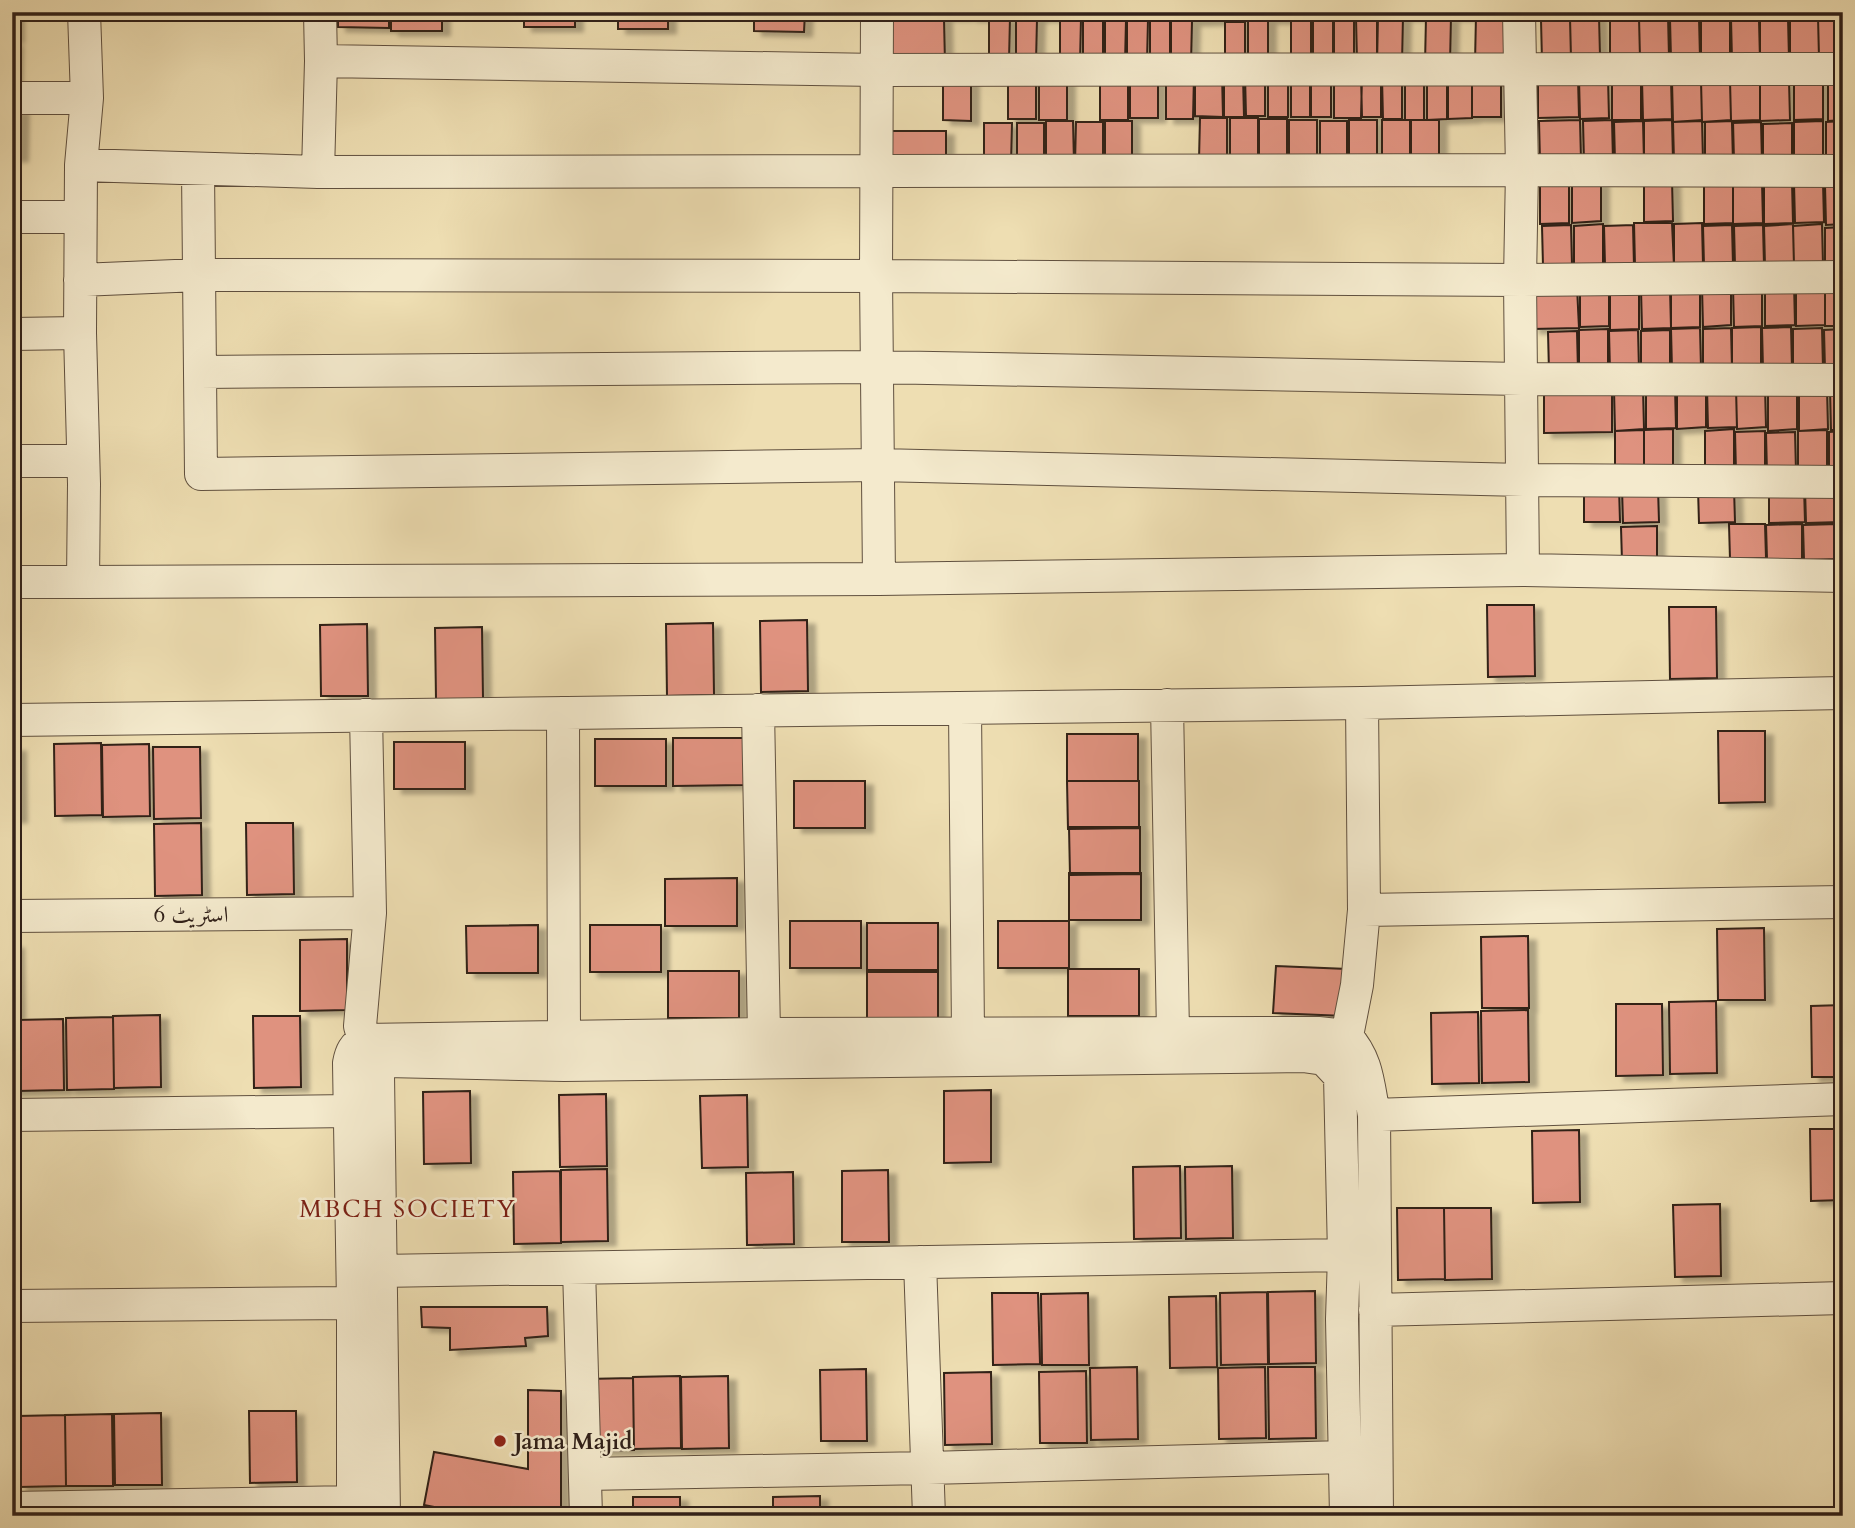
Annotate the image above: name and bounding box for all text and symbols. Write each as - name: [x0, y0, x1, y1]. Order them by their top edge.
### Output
- street label: اسٹریٹ 6: [153, 899, 229, 930]
- district label: MBCH SOCIETY: [299, 1193, 517, 1226]
- place label: Jama Majid: [511, 1426, 632, 1457]
- marker: Jama Majid: [492, 1433, 508, 1449]

